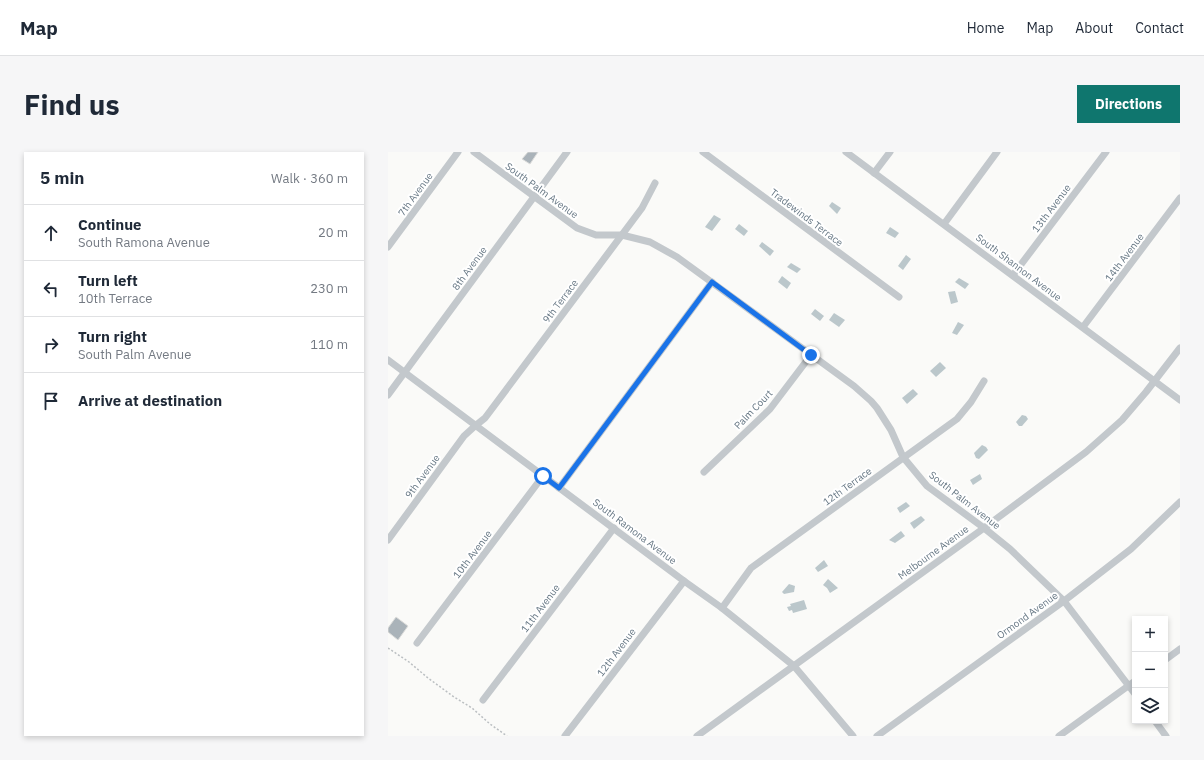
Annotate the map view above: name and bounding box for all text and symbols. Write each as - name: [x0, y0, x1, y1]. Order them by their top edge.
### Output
- text: Map: [20, 16, 58, 40]
- text: Home: [967, 19, 1004, 37]
- text: Map: [1026, 19, 1053, 37]
- text: About: [1075, 19, 1113, 37]
- text: Contact: [1135, 19, 1184, 37]
- button: Directions: [1077, 85, 1180, 123]
- text: Find us: [24, 86, 120, 123]
- street label: South Palm Avenue: [503, 160, 581, 222]
- text: 5 min: [40, 167, 84, 189]
- street label: 7th Avenue: [395, 169, 436, 219]
- text: Walk · 360 m: [271, 170, 348, 187]
- street label: 13th Avenue: [1029, 181, 1074, 235]
- street label: Tradewinds Terrace: [768, 186, 846, 249]
- text: Continue: [78, 215, 142, 234]
- icon: ahead: [40, 222, 62, 244]
- text: 20 m: [318, 224, 348, 241]
- street label: 14th Avenue: [1102, 230, 1147, 284]
- street label: South Shannon Avenue: [973, 231, 1064, 304]
- text: South Ramona Avenue: [78, 234, 210, 251]
- street label: 8th Avenue: [449, 243, 490, 293]
- text: Turn left: [78, 271, 138, 290]
- street label: 9th Terrace: [540, 277, 581, 326]
- icon: left: [40, 278, 62, 300]
- text: 230 m: [310, 280, 348, 297]
- text: 10th Terrace: [78, 290, 152, 307]
- text: Turn right: [78, 327, 147, 346]
- icon: right: [40, 334, 62, 356]
- text: 110 m: [310, 336, 348, 353]
- text: South Palm Avenue: [78, 346, 191, 363]
- route end: [802, 346, 820, 364]
- street label: Palm Court: [731, 387, 776, 432]
- icon: arrive: [40, 390, 62, 412]
- text: Arrive at destination: [78, 391, 222, 410]
- street label: 9th Avenue: [402, 451, 443, 501]
- street label: 12th Terrace: [820, 464, 875, 508]
- route start: [534, 467, 552, 485]
- street label: South Palm Avenue: [926, 468, 1003, 533]
- street label: South Ramona Avenue: [590, 496, 679, 567]
- street label: Melbourne Avenue: [895, 522, 972, 582]
- street label: 10th Avenue: [450, 527, 495, 581]
- street label: 11th Avenue: [518, 581, 563, 635]
- street label: Ormond Avenue: [994, 589, 1061, 642]
- map controls: [1132, 616, 1168, 724]
- button: +: [1132, 616, 1168, 652]
- street label: 12th Avenue: [594, 625, 639, 679]
- button: −: [1132, 652, 1168, 688]
- button: layers: [1132, 688, 1168, 724]

